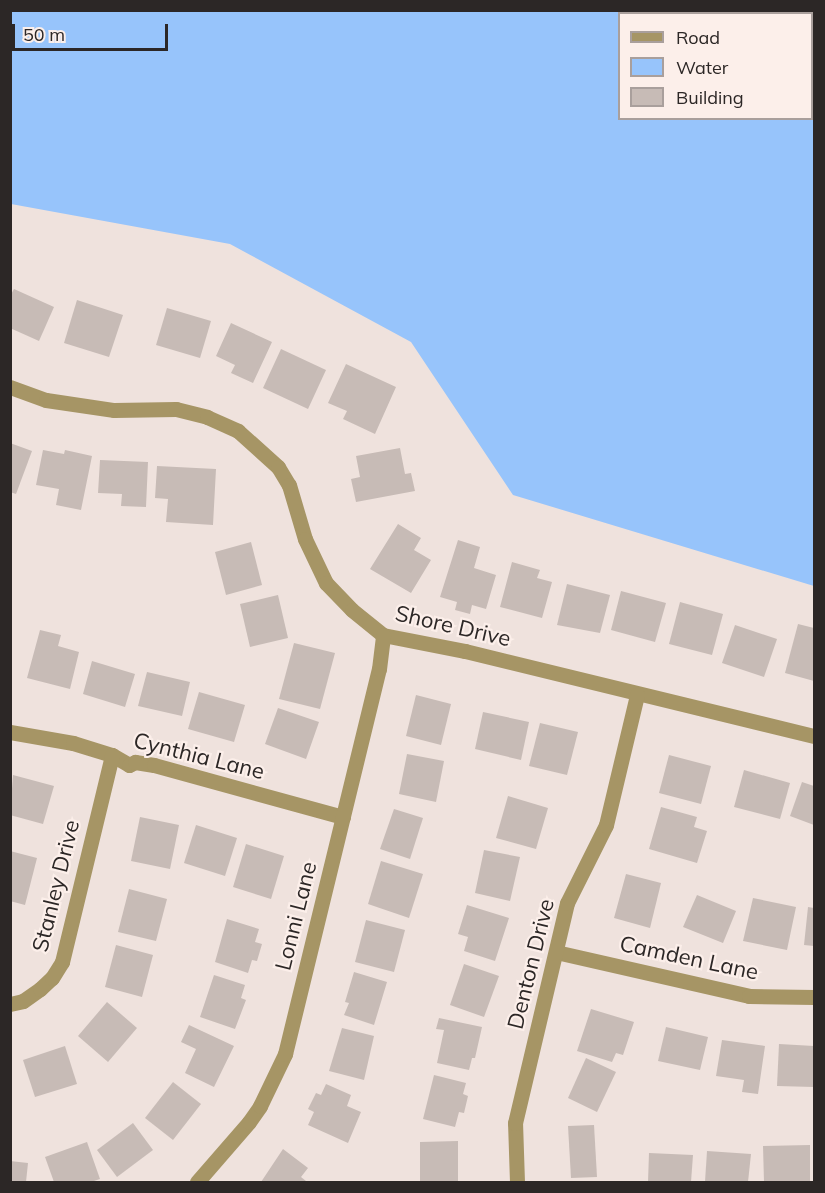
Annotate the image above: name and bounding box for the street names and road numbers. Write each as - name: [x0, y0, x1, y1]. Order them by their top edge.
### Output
- street label: Shore Drive: [393, 600, 513, 652]
- street label: Cynthia Lane: [131, 727, 267, 785]
- street label: Stanley Drive: [27, 817, 85, 955]
- street label: Lonni Lane: [270, 859, 322, 973]
- street label: Denton Drive: [502, 896, 560, 1032]
- street label: Camden Lane: [617, 930, 761, 986]

